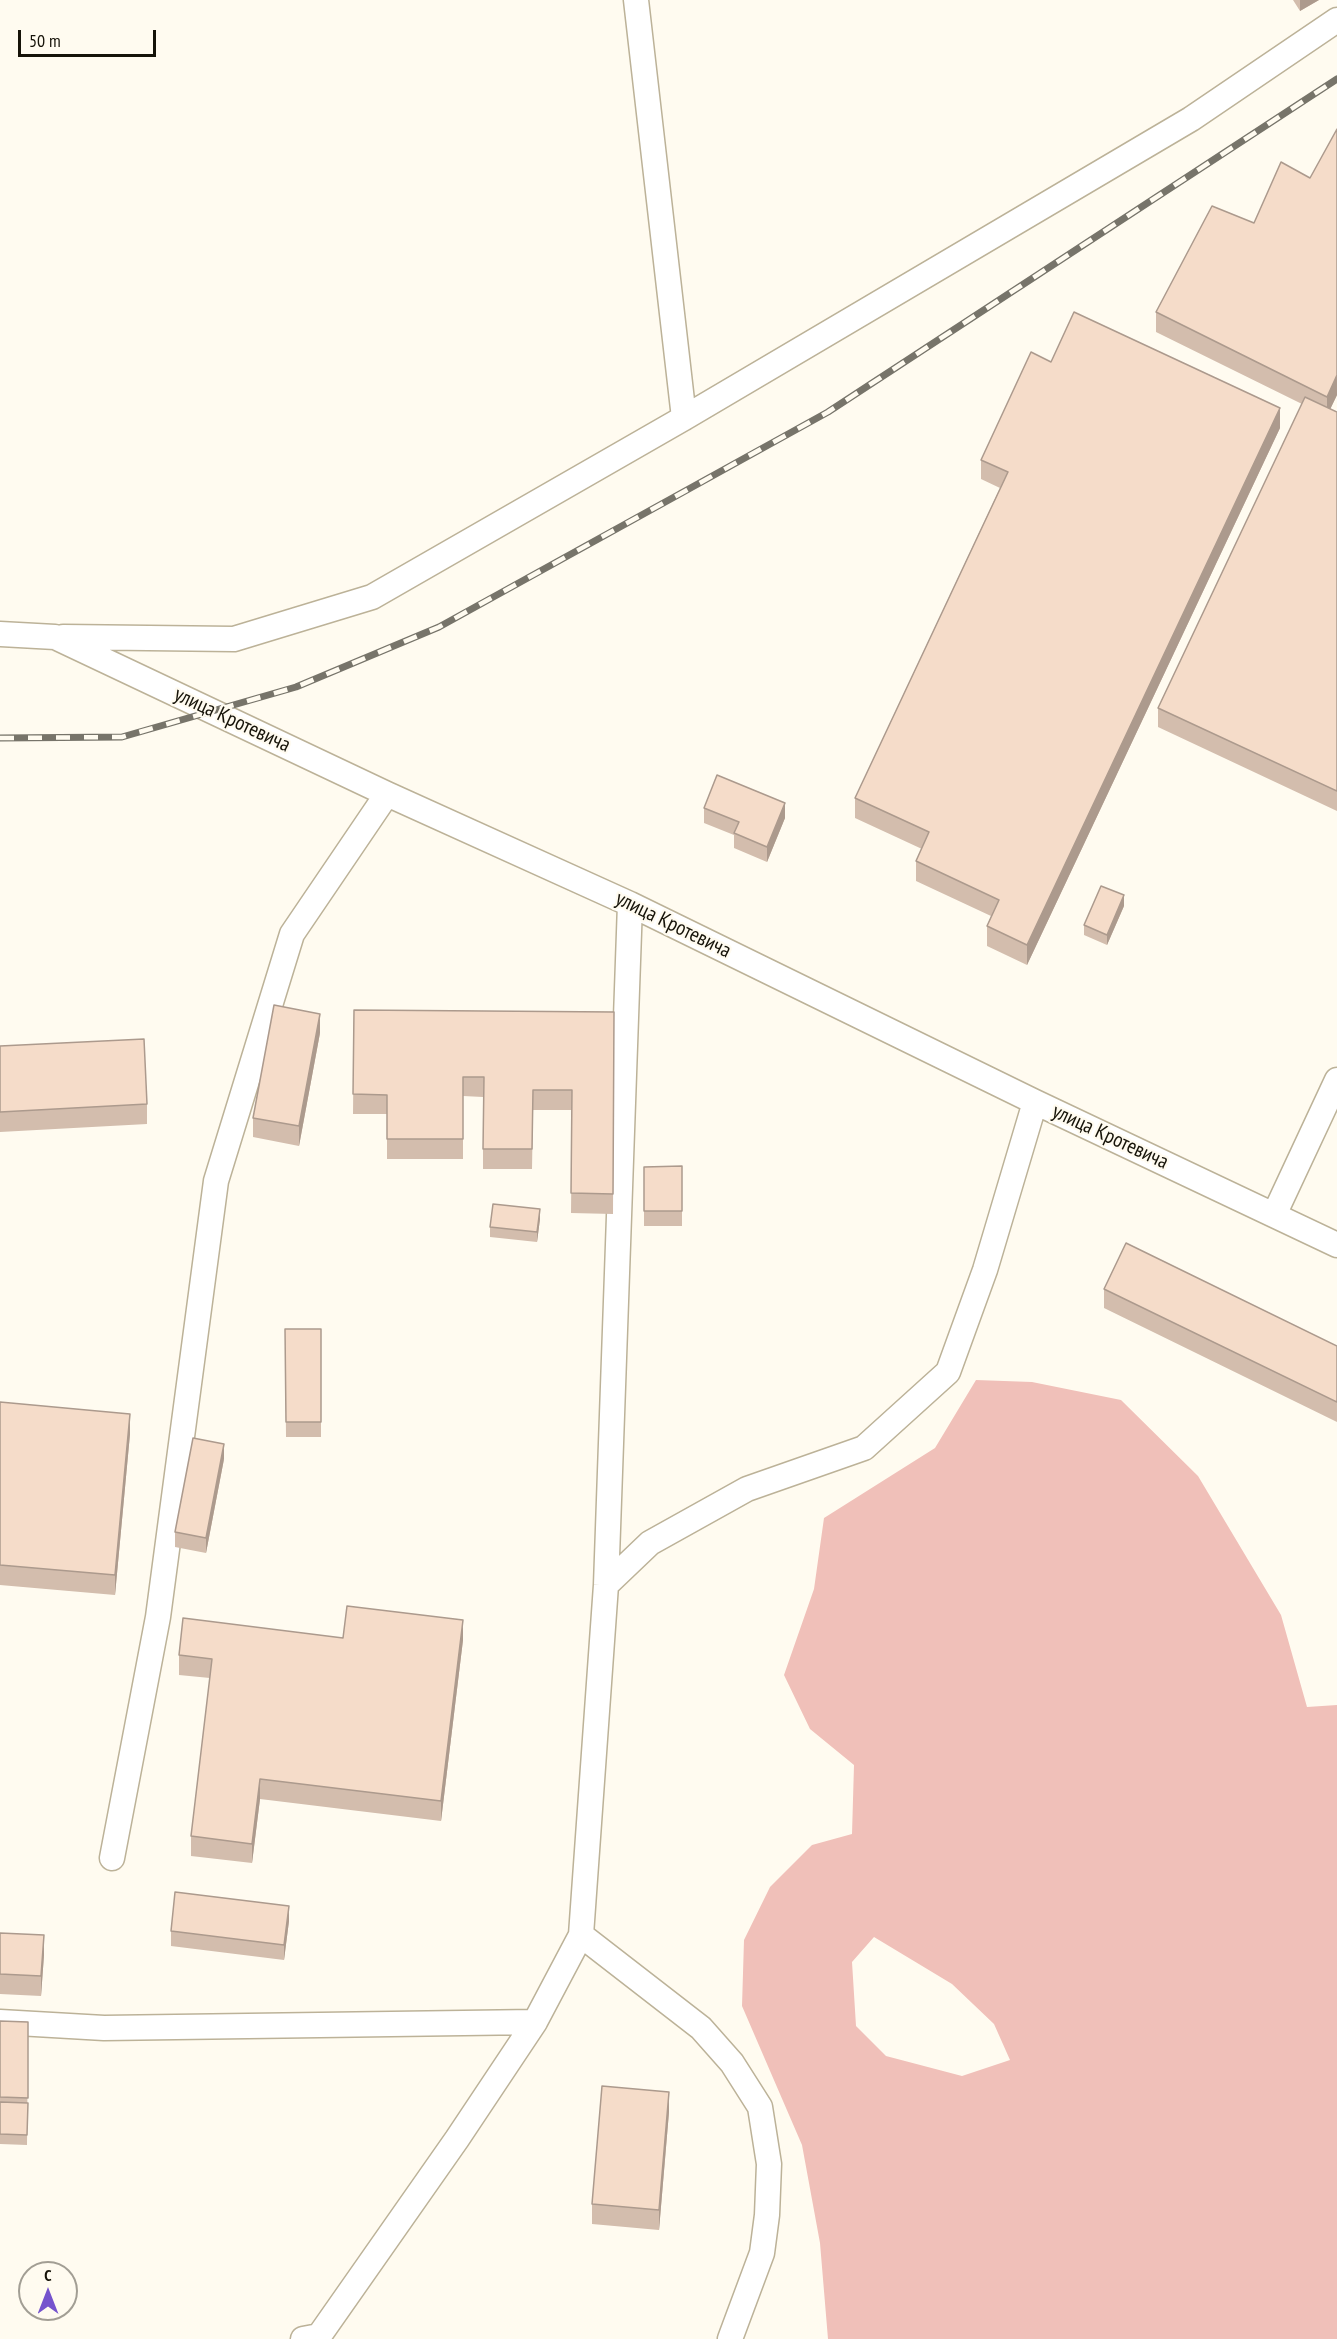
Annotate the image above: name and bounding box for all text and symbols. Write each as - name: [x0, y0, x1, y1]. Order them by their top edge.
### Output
- scale bar: [21, 18, 159, 56]
- text: 50 m: [29, 29, 61, 52]
- street label: улица Кротевича: [170, 682, 294, 758]
- street label: улица Кротевича: [611, 886, 735, 964]
- street label: улица Кротевича: [1048, 1099, 1172, 1175]
- north arrow: [18, 2261, 78, 2321]
- text: С: [44, 2265, 52, 2285]

